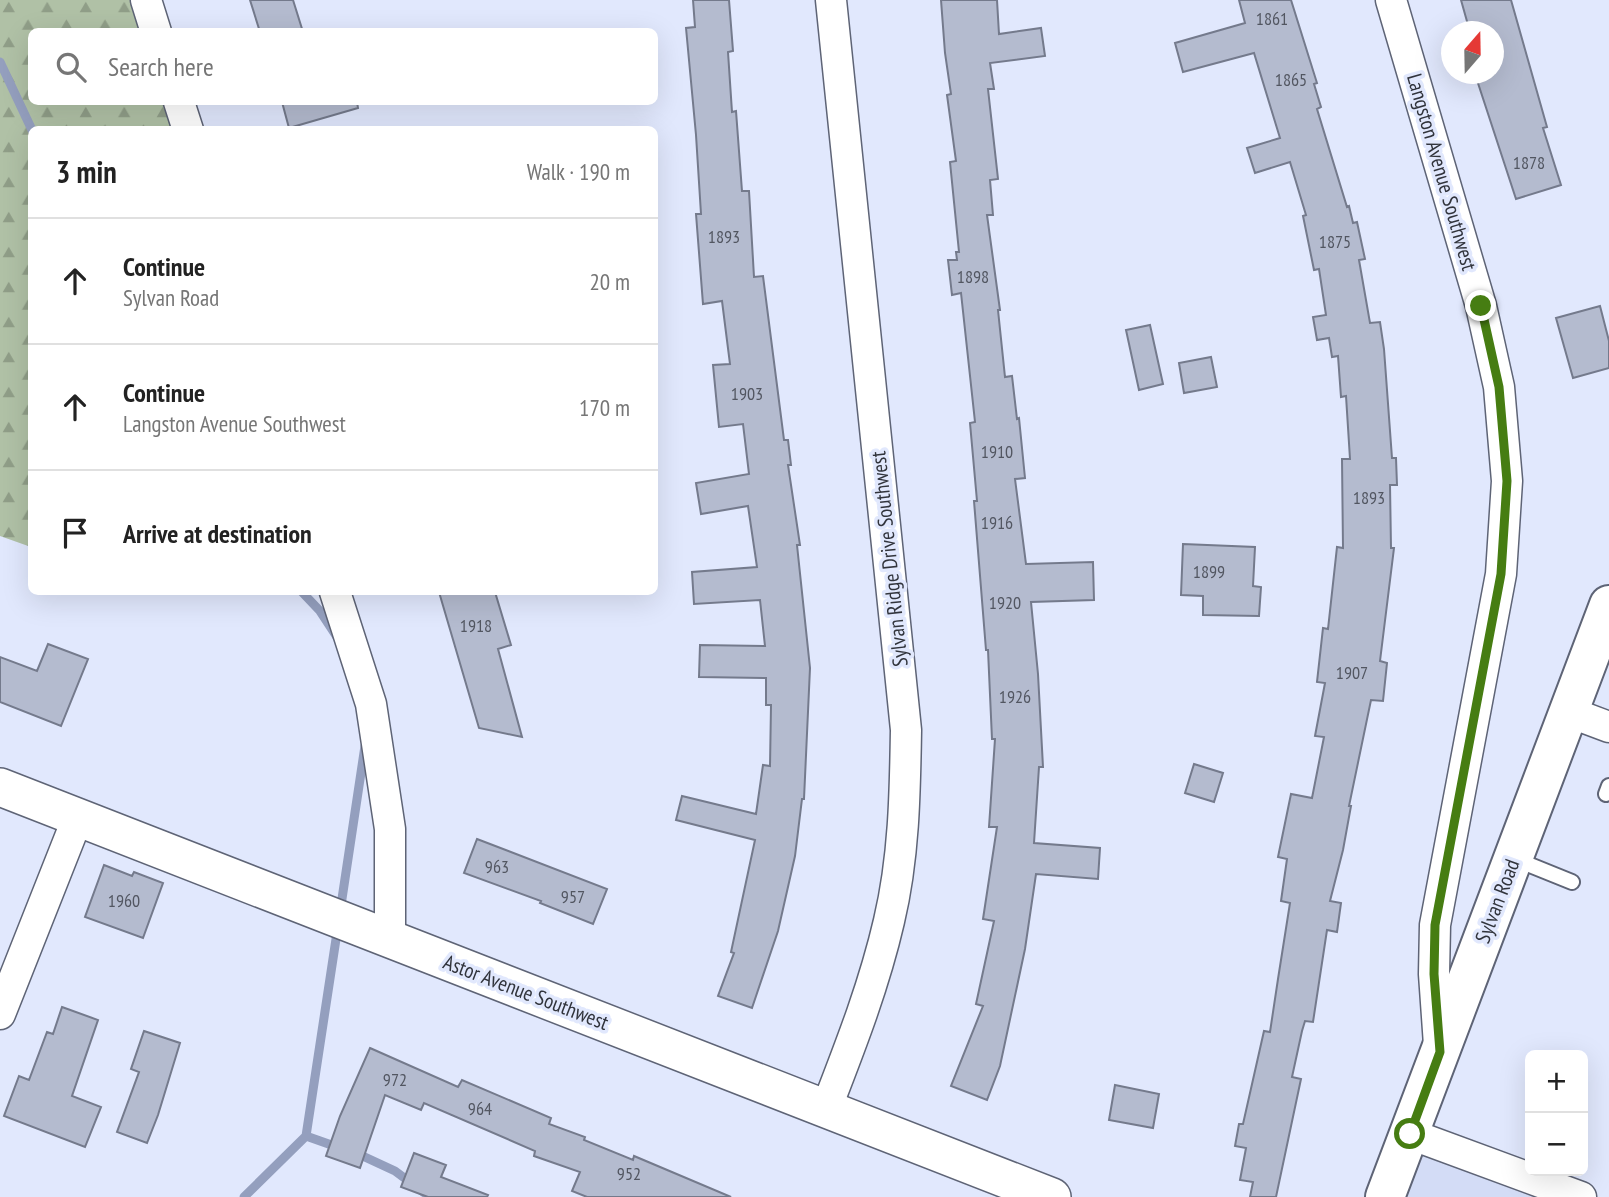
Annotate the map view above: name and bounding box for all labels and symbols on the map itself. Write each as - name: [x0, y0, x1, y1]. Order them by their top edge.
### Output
- house number: 1861: [1256, 7, 1288, 30]
- north arrow: [1441, 21, 1504, 84]
- house number: 1865: [1275, 68, 1307, 91]
- street label: Langston Avenue Southwest: [1401, 70, 1483, 274]
- house number: 1878: [1513, 151, 1545, 174]
- house number: 1893: [708, 225, 740, 248]
- house number: 1875: [1319, 230, 1351, 253]
- house number: 1898: [957, 265, 989, 288]
- route end: [1465, 290, 1496, 321]
- house number: 1903: [731, 382, 763, 405]
- house number: 1910: [981, 440, 1013, 463]
- street label: Sylvan Ridge Drive Southwest: [864, 450, 914, 668]
- house number: 1893: [1353, 486, 1385, 509]
- house number: 1916: [981, 511, 1013, 534]
- house number: 1899: [1193, 560, 1225, 583]
- house number: 1920: [989, 591, 1021, 614]
- house number: 1918: [460, 614, 492, 637]
- house number: 1907: [1336, 661, 1368, 684]
- house number: 1926: [999, 685, 1031, 708]
- house number: 963: [485, 855, 509, 878]
- street label: Sylvan Road: [1469, 855, 1525, 947]
- house number: 957: [561, 885, 585, 908]
- house number: 1960: [108, 889, 140, 912]
- street label: Astor Avenue Southwest: [440, 948, 613, 1036]
- house number: 972: [383, 1068, 407, 1091]
- house number: 964: [468, 1097, 492, 1120]
- route start: [1394, 1118, 1425, 1149]
- house number: 952: [617, 1162, 641, 1185]

